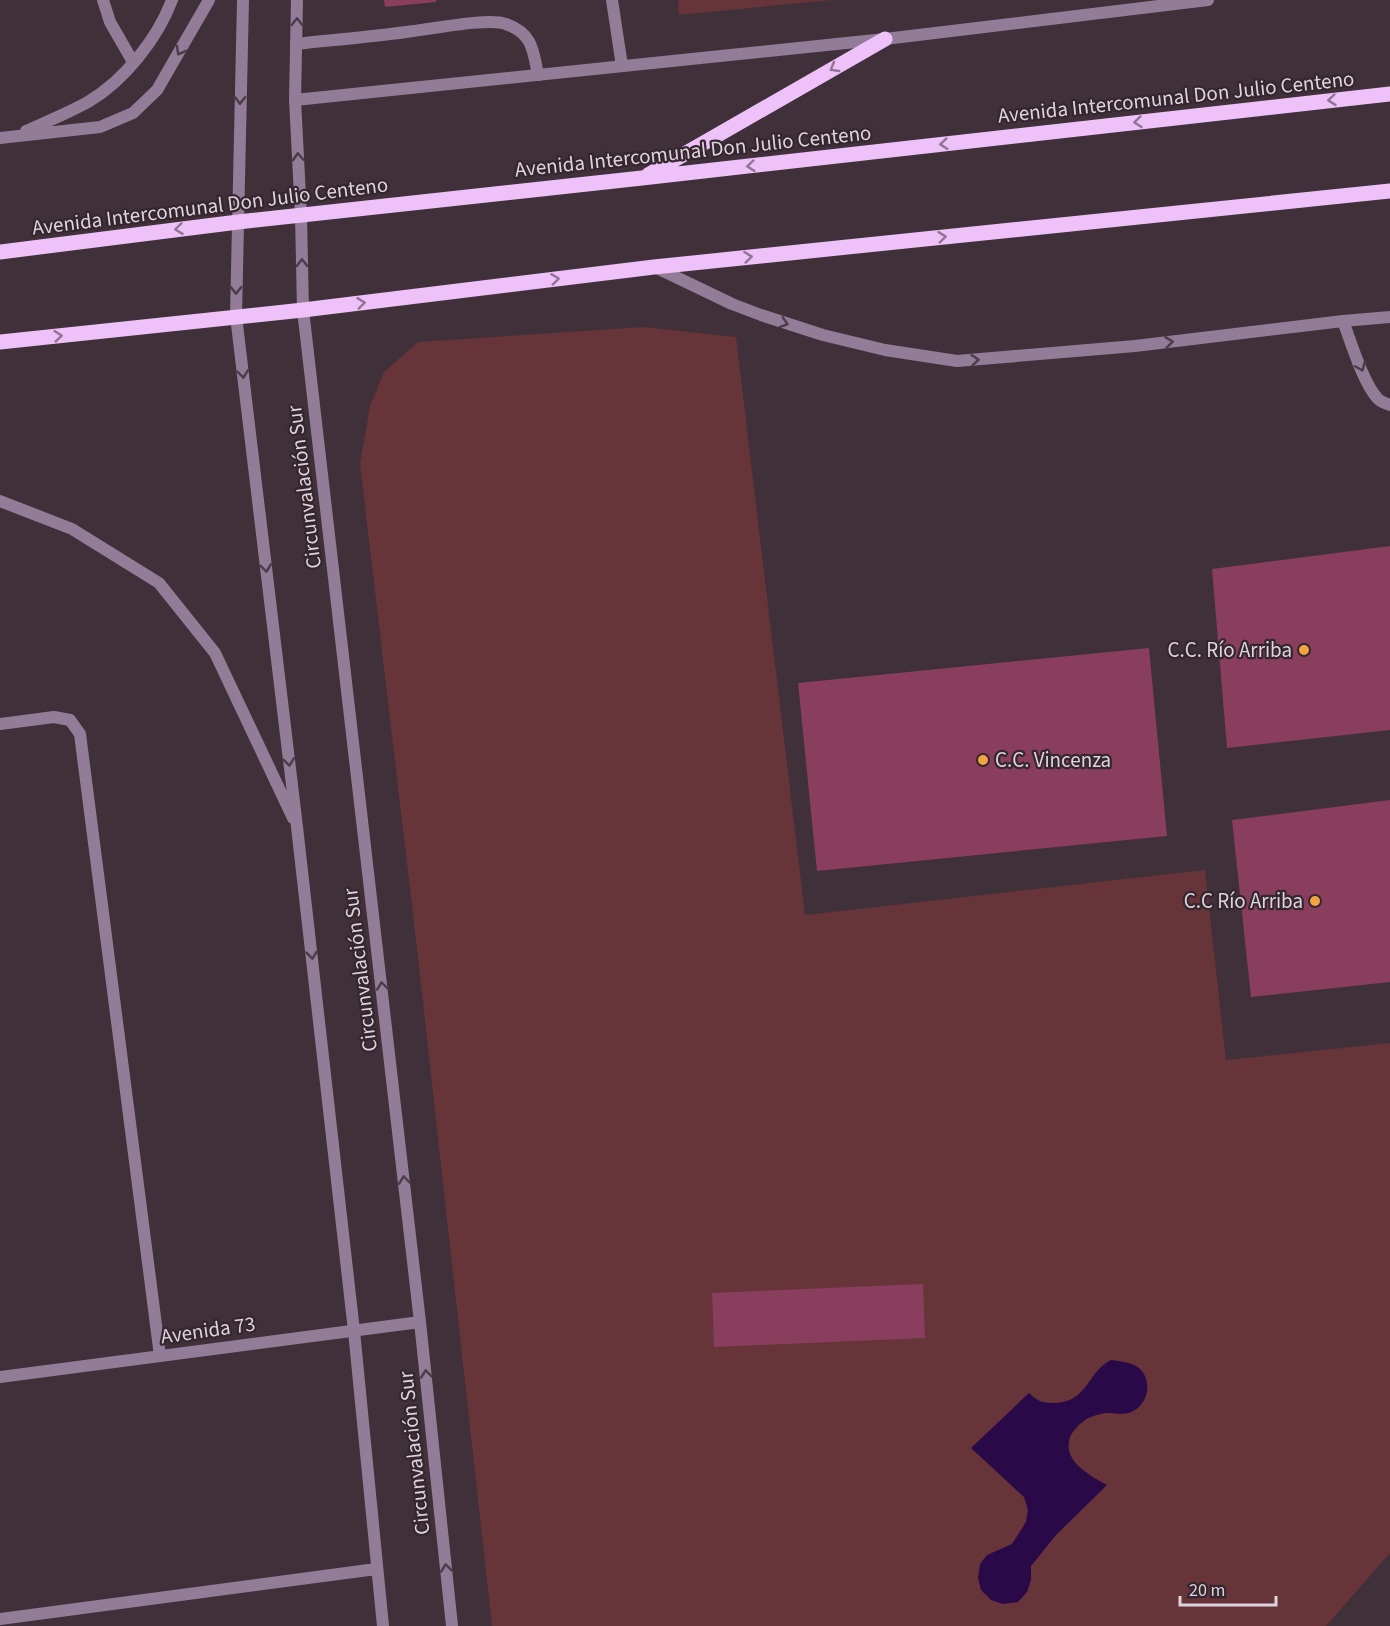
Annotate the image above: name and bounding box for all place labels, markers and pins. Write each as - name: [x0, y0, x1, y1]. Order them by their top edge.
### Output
- place label: C.C. Río Arriba: [1168, 635, 1292, 665]
- marker: C.C. Río Arriba: [1297, 643, 1311, 657]
- place label: C.C. Vincenza: [995, 745, 1111, 775]
- marker: C.C. Vincenza: [976, 753, 990, 767]
- place label: C.C Río Arriba: [1184, 886, 1303, 916]
- marker: C.C Río Arriba: [1308, 894, 1322, 908]

